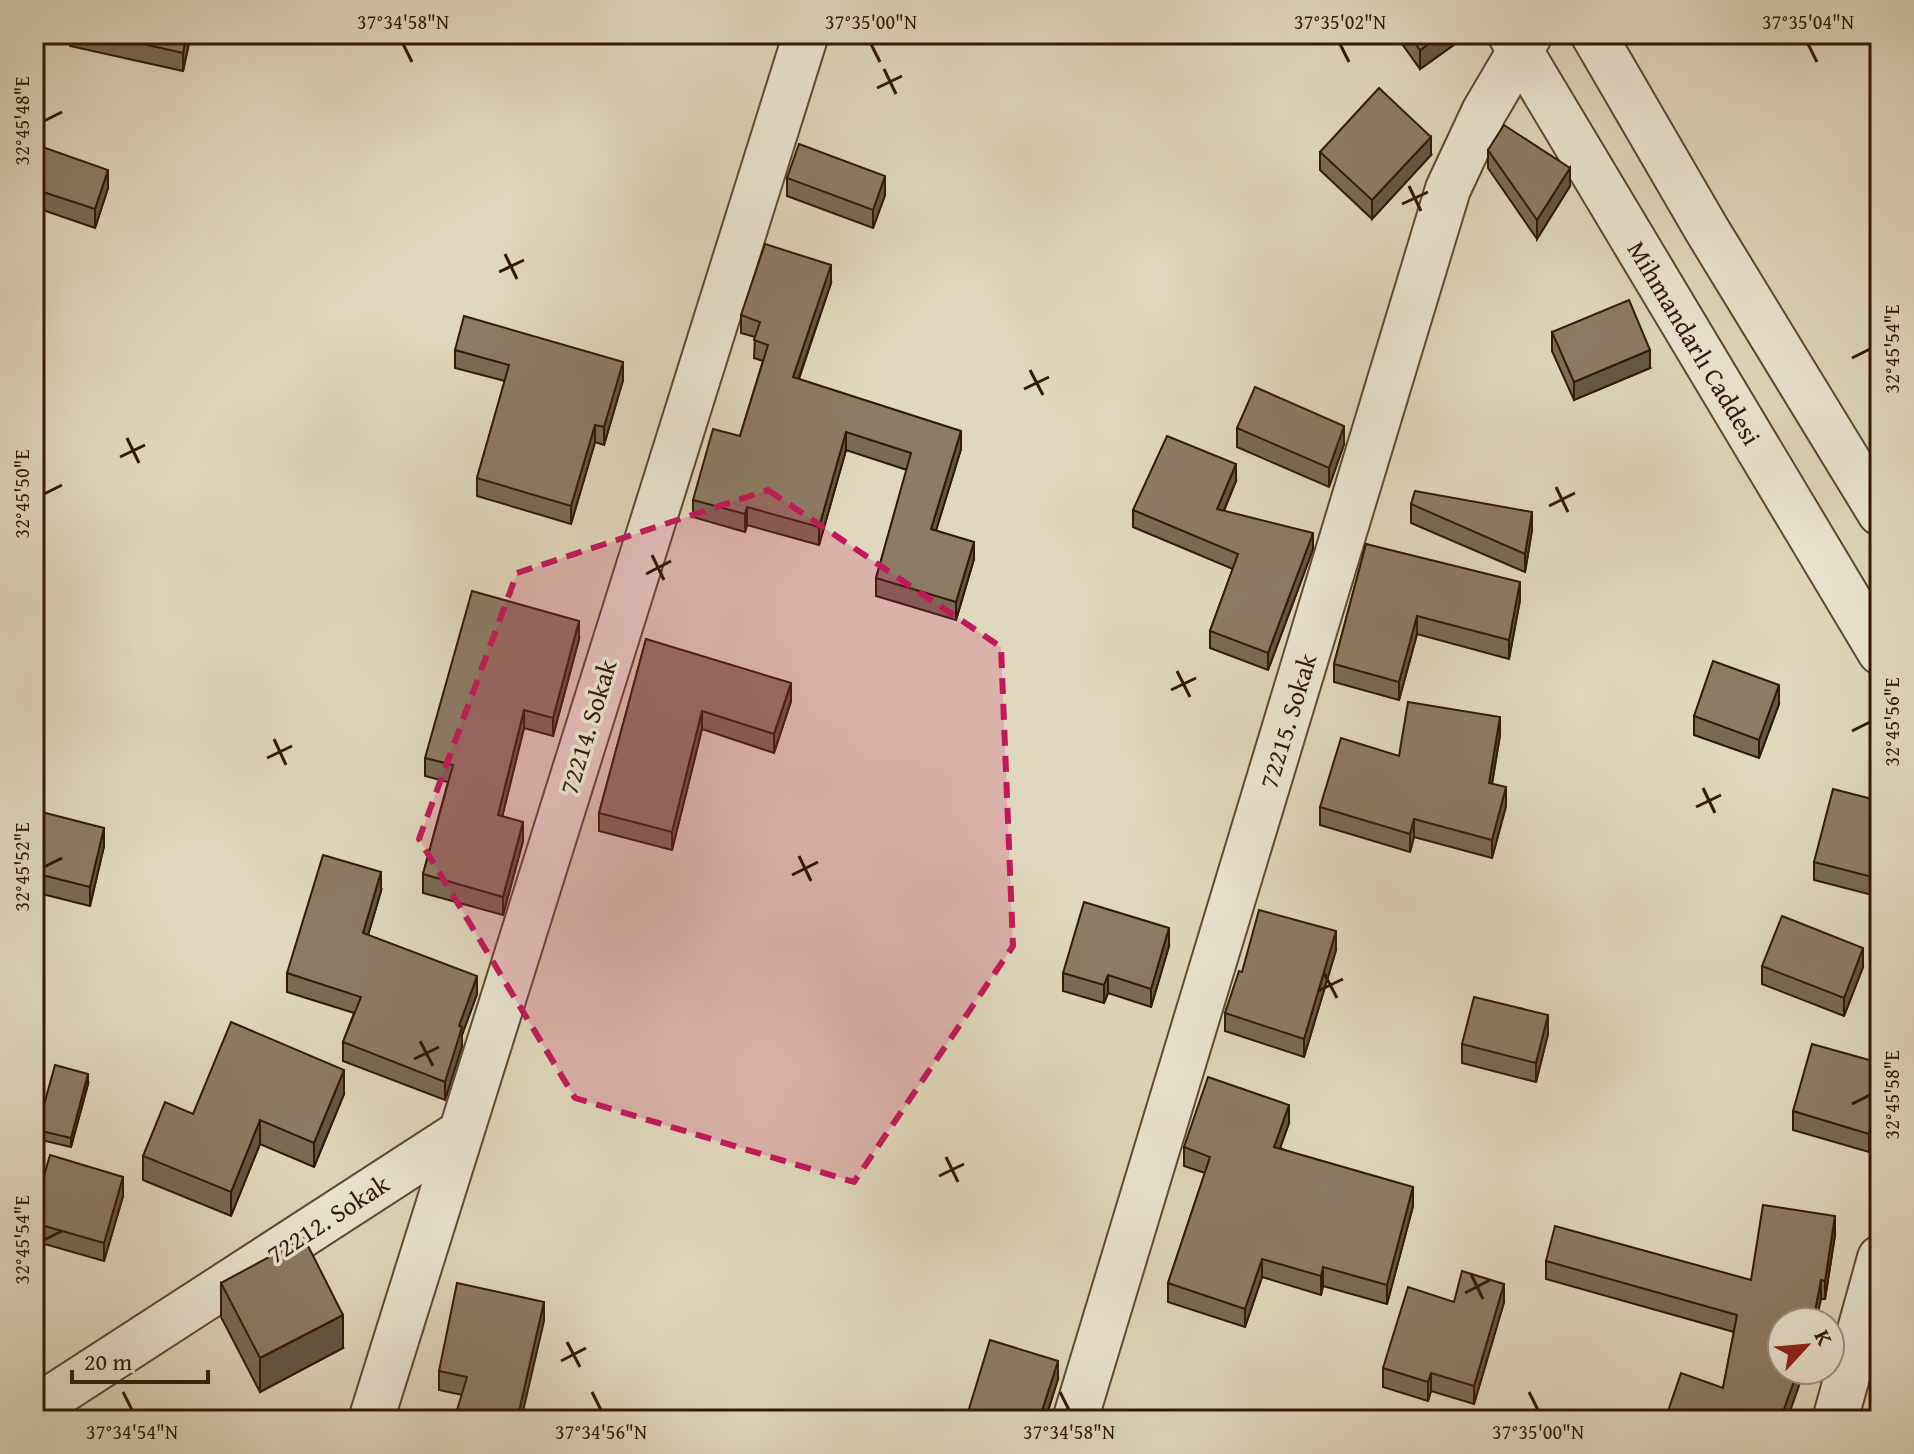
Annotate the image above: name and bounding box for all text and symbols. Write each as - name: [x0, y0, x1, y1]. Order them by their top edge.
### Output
- text: 37°34'58"N: [357, 7, 449, 36]
- text: 37°35'00"N: [825, 7, 917, 36]
- text: 37°35'02"N: [1294, 7, 1386, 36]
- text: 37°35'04"N: [1762, 7, 1854, 36]
- text: 32°45'48"E: [7, 77, 36, 165]
- street label: Mihmandarlı Caddesi: [1618, 233, 1771, 452]
- text: 32°45'54"E: [1877, 305, 1906, 393]
- text: 32°45'50"E: [7, 450, 36, 538]
- street label: 72215. Sokak: [1249, 648, 1327, 793]
- street label: 72214. Sokak: [549, 654, 627, 799]
- text: 32°45'56"E: [1877, 678, 1906, 766]
- text: 32°45'52"E: [7, 823, 36, 911]
- text: 32°45'58"E: [1877, 1051, 1906, 1139]
- street label: 72212. Sokak: [259, 1164, 397, 1273]
- text: 32°45'54"E: [7, 1196, 36, 1284]
- north arrow: [1766, 1306, 1846, 1386]
- text: K: [1807, 1324, 1841, 1351]
- scale bar: [72, 1334, 208, 1384]
- text: 20 m: [84, 1344, 132, 1379]
- text: 37°34'54"N: [86, 1417, 178, 1446]
- text: 37°34'56"N: [555, 1417, 647, 1446]
- text: 37°34'58"N: [1023, 1417, 1115, 1446]
- text: 37°35'00"N: [1492, 1417, 1584, 1446]

